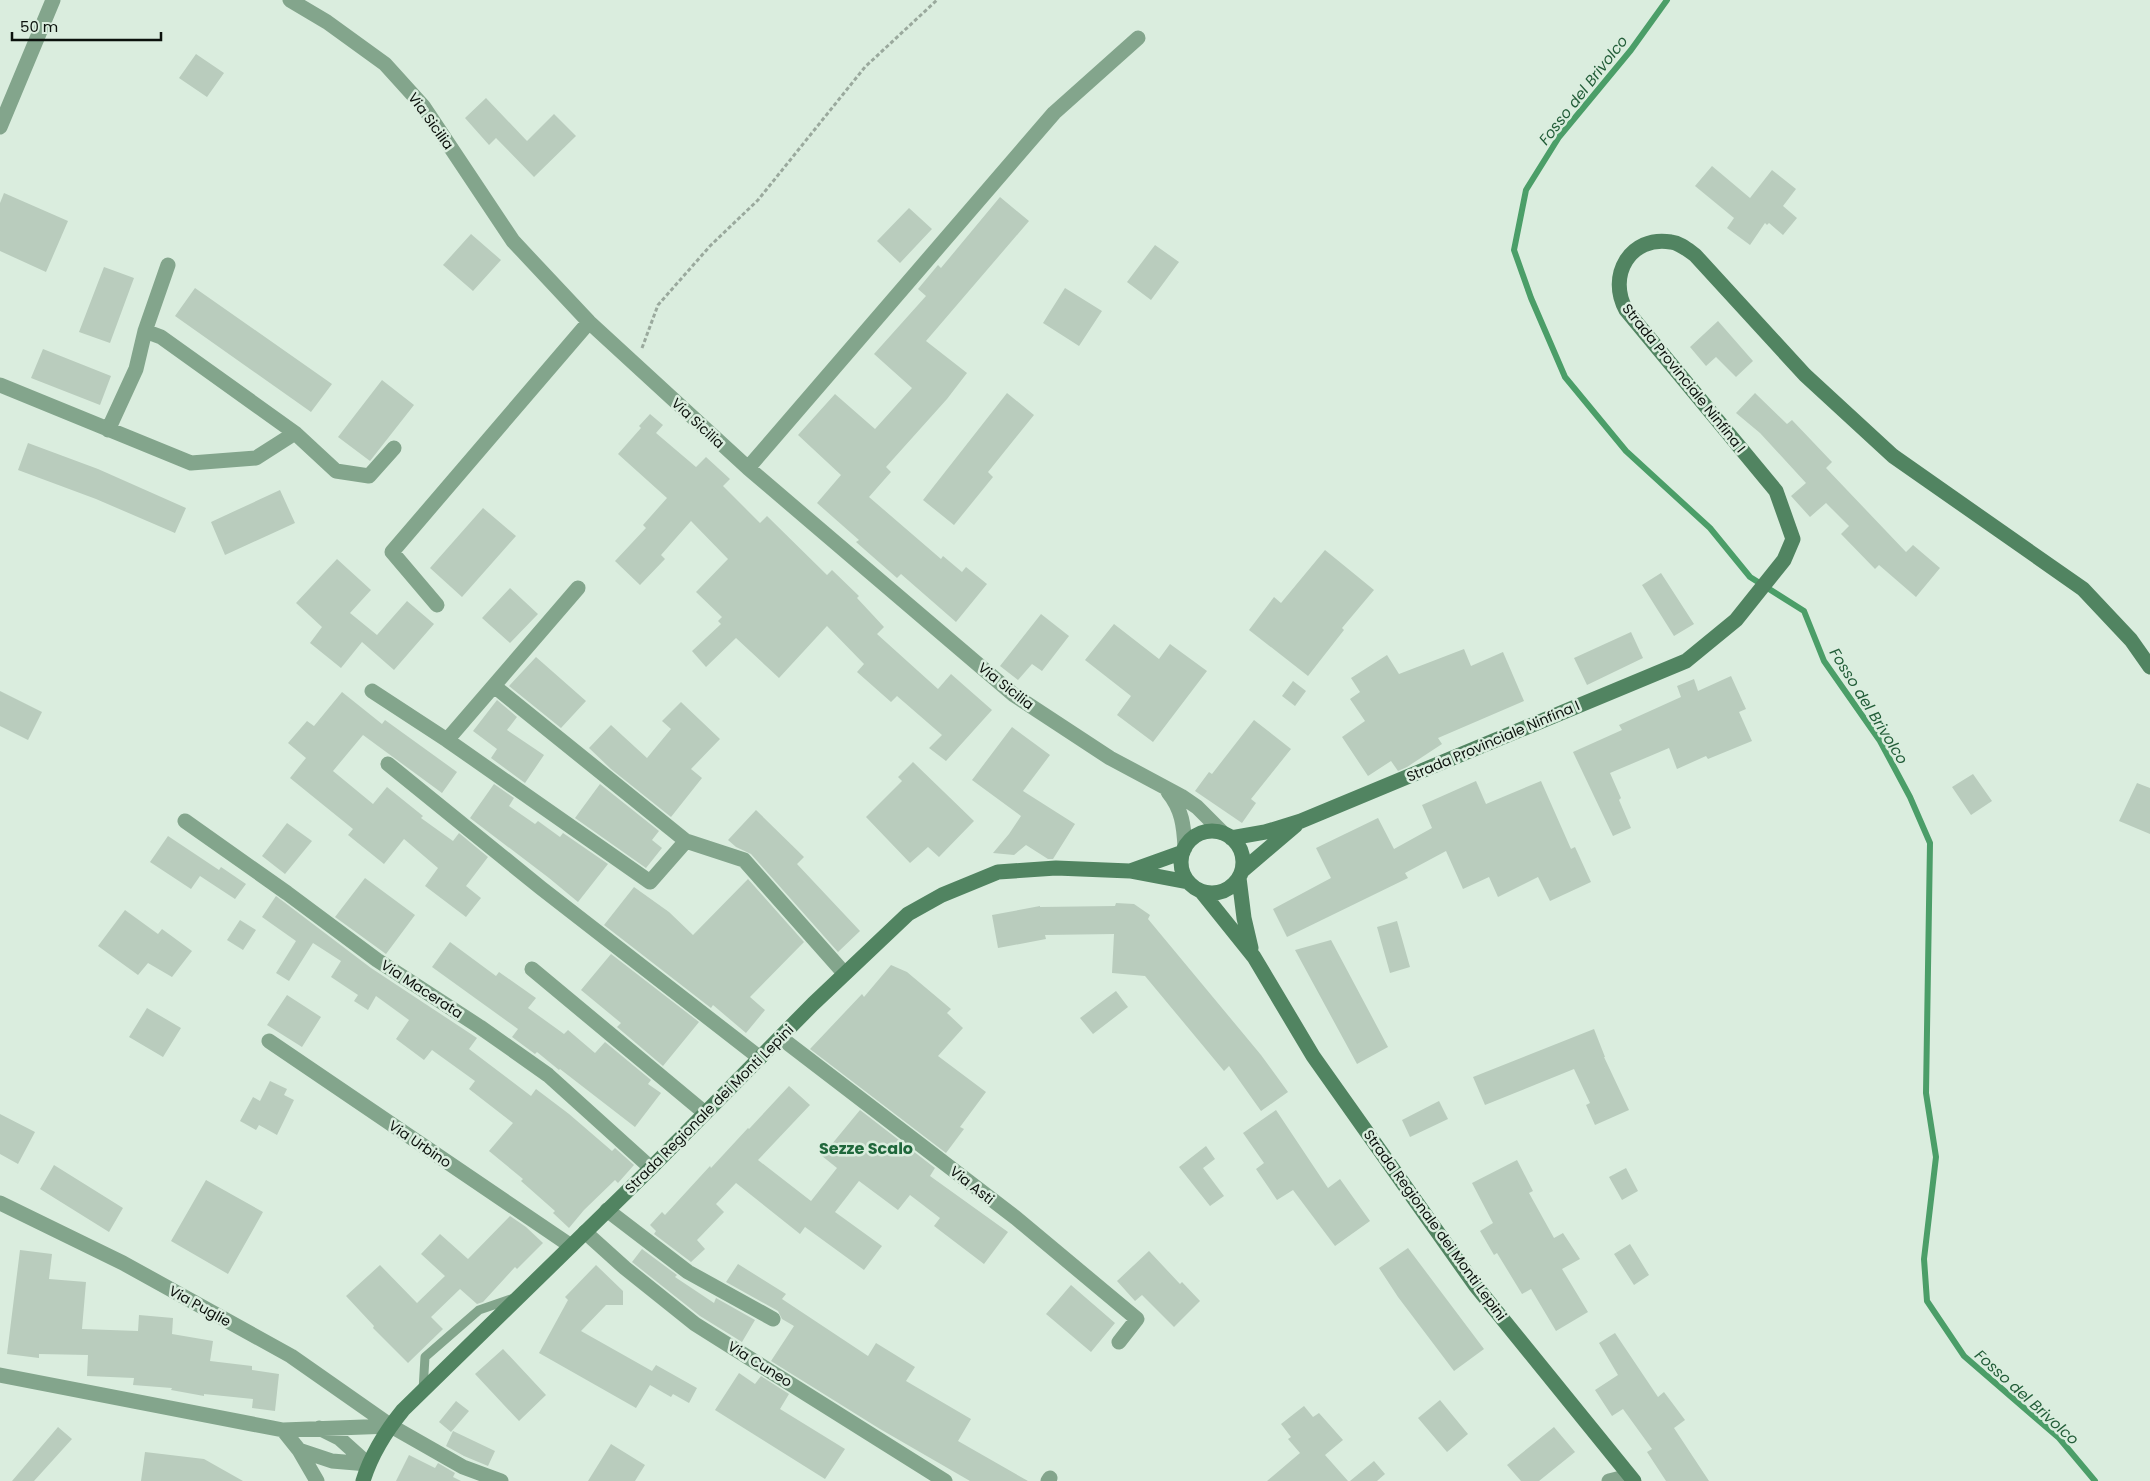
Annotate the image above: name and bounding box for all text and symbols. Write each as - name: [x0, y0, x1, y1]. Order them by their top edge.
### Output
- scale bar: [12, 10, 161, 42]
- text: 50 m: [20, 16, 58, 37]
- water label: Fosso del Brivolco: [1534, 31, 1632, 149]
- street label: Via Sicilia: [403, 88, 459, 154]
- street label: Strada Provinciale Ninfina I: [1618, 299, 1750, 457]
- street label: Via Sicilia: [667, 393, 729, 453]
- water label: Fosso del Brivolco: [1825, 644, 1913, 768]
- street label: Via Sicilia: [974, 658, 1038, 714]
- street label: Strada Provinciale Ninfina I: [1403, 695, 1583, 787]
- street label: Via Macerata: [377, 955, 467, 1023]
- street label: Strada Regionale dei Monti Lepini: [620, 1020, 798, 1198]
- street label: Via Urbino: [385, 1116, 455, 1172]
- street label: Strada Regionale dei Monti Lepini: [1359, 1125, 1511, 1325]
- district label: Sezze Scalo: [819, 1137, 913, 1160]
- street label: Via Asti: [946, 1161, 998, 1209]
- street label: Via Puglie: [165, 1281, 235, 1331]
- street label: Via Cuneo: [724, 1336, 796, 1392]
- water label: Fosso del Brivolco: [1970, 1345, 2084, 1449]

